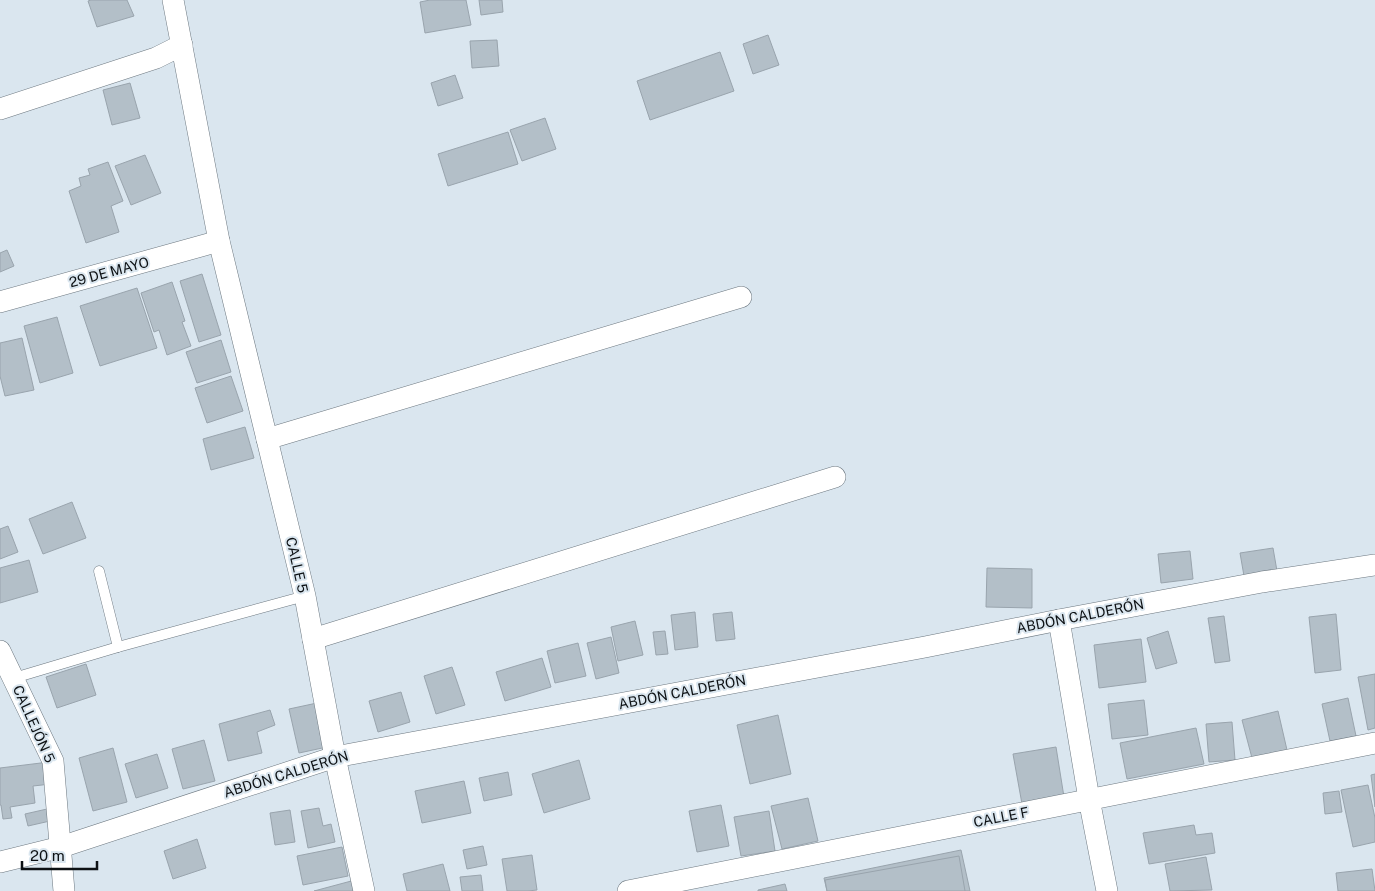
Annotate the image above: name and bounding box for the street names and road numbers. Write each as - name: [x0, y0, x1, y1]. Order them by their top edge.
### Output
- street label: 29 DE MAYO: [67, 254, 151, 290]
- street label: CALLE 5: [283, 536, 311, 594]
- street label: ABDÓN CALDERÓN: [1015, 594, 1145, 636]
- street label: ABDÓN CALDERÓN: [617, 670, 747, 712]
- street label: CALLEJÓN 5: [10, 682, 60, 765]
- street label: ABDÓN CALDERÓN: [221, 746, 350, 801]
- street label: CALLE F: [972, 804, 1030, 830]

